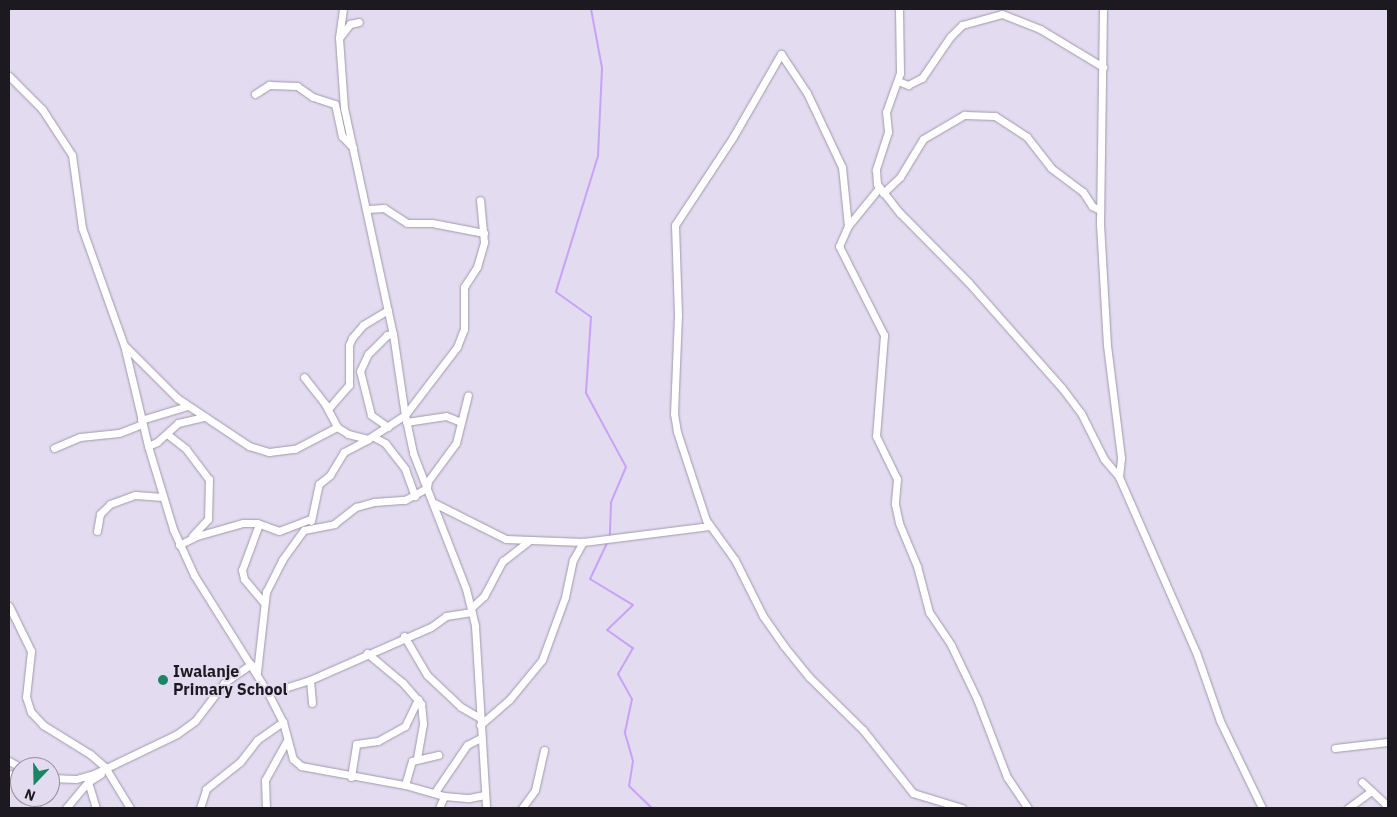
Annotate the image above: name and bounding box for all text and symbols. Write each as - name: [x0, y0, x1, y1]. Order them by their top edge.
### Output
- place label: Iwalanje Primary School: [173, 661, 287, 699]
- marker: Iwalanje Primary School: [157, 674, 169, 686]
- north arrow: [10, 757, 60, 807]
- text: N: [22, 785, 38, 805]

